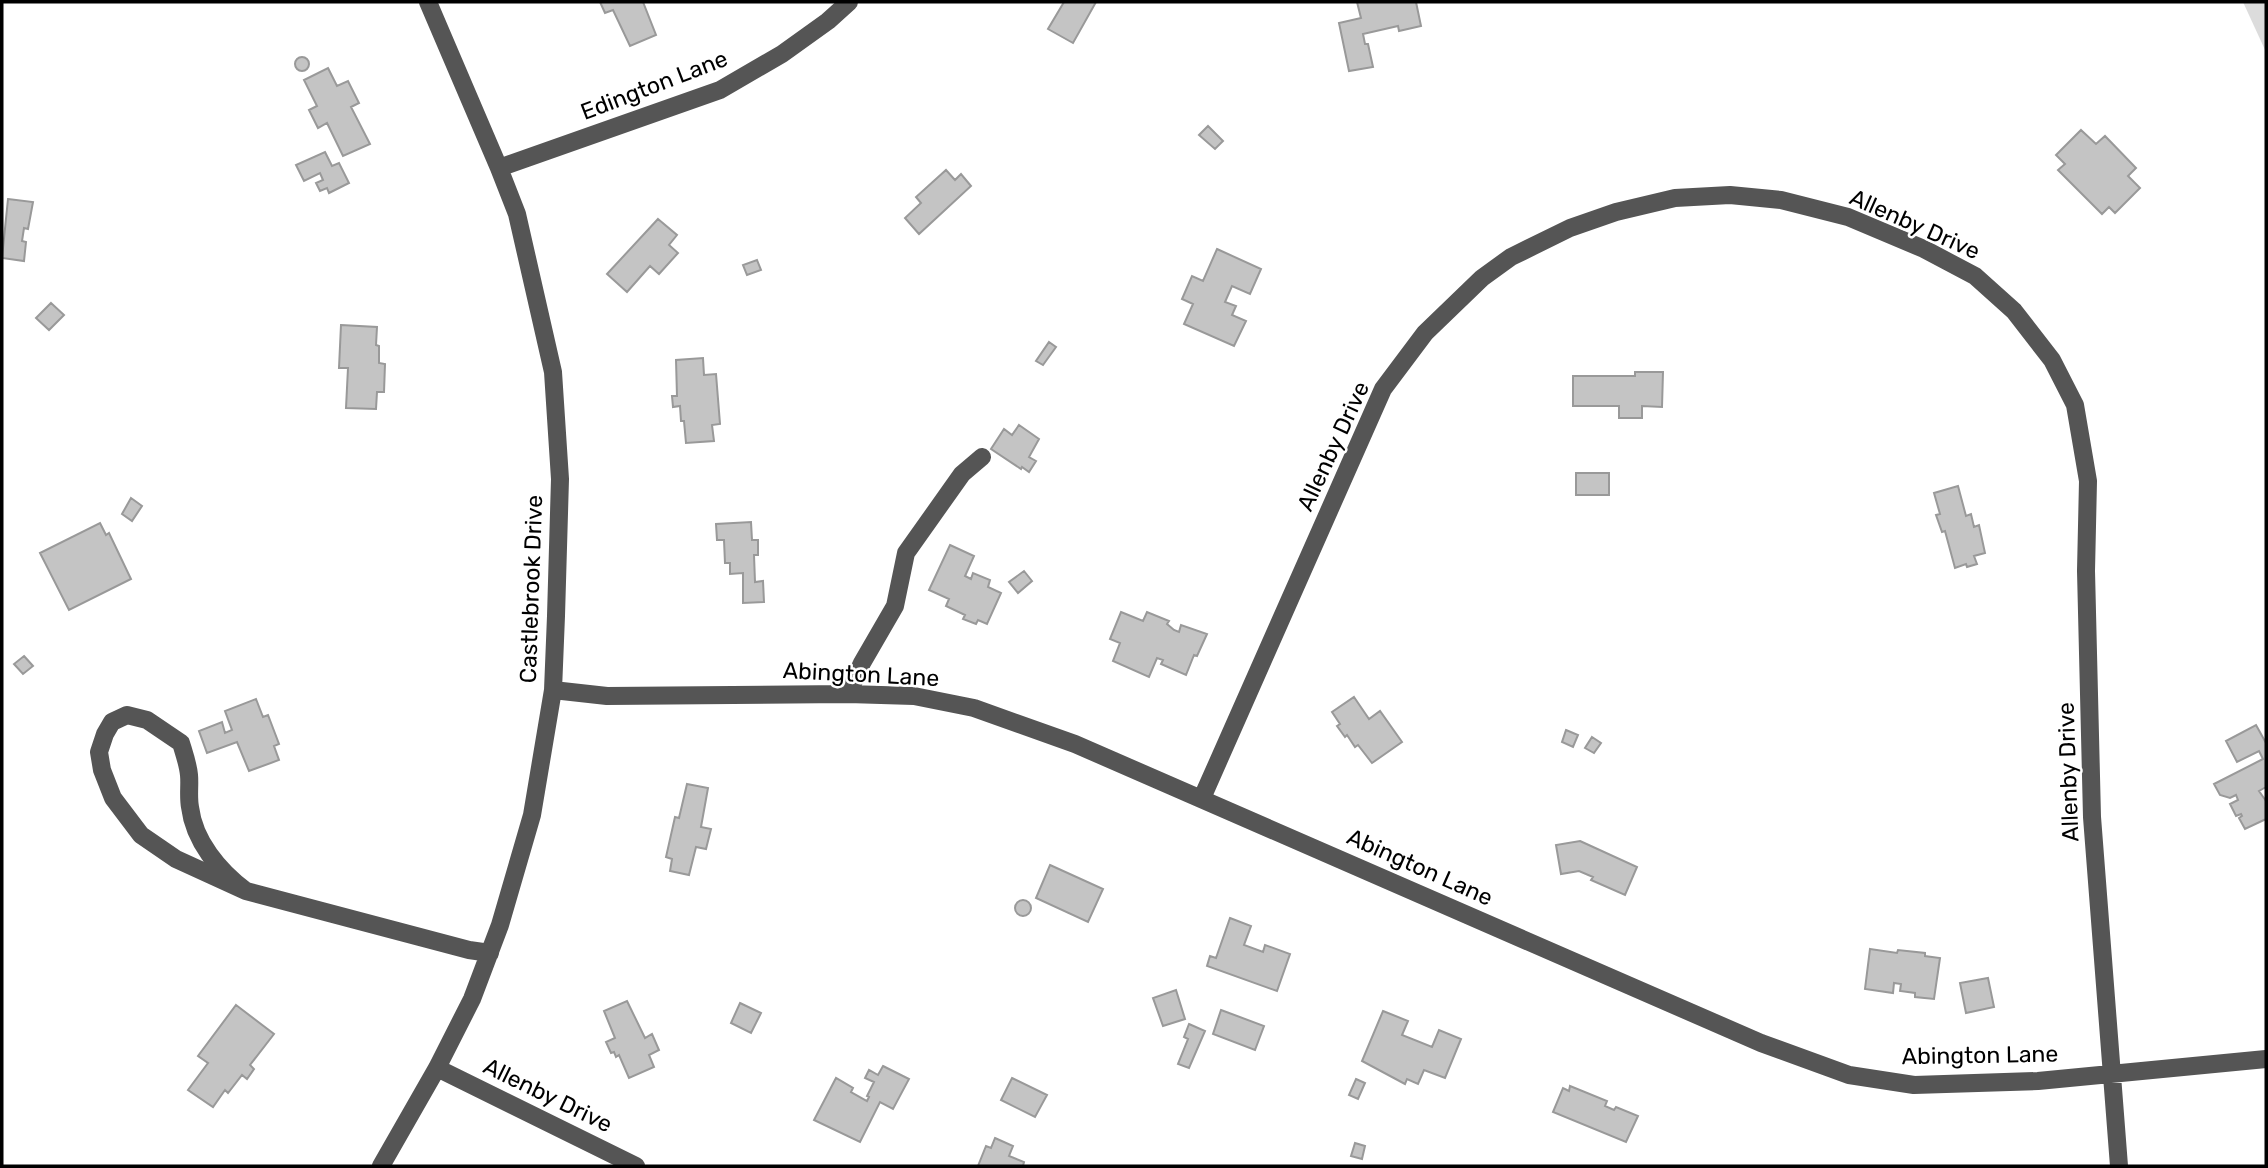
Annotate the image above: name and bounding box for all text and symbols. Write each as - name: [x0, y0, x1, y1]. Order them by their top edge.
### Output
- street label: Edington Lane: [577, 44, 731, 126]
- street label: Allenby Drive: [1845, 183, 1985, 265]
- street label: Allenby Drive: [1291, 377, 1375, 515]
- street label: Castlebrook Drive: [514, 494, 548, 684]
- street label: Abington Lane: [782, 656, 940, 692]
- street label: Allenby Drive: [2052, 702, 2084, 842]
- street label: Abington Lane: [1343, 822, 1497, 912]
- street label: Abington Lane: [1901, 1040, 2059, 1070]
- street label: Allenby Drive: [479, 1052, 617, 1138]

